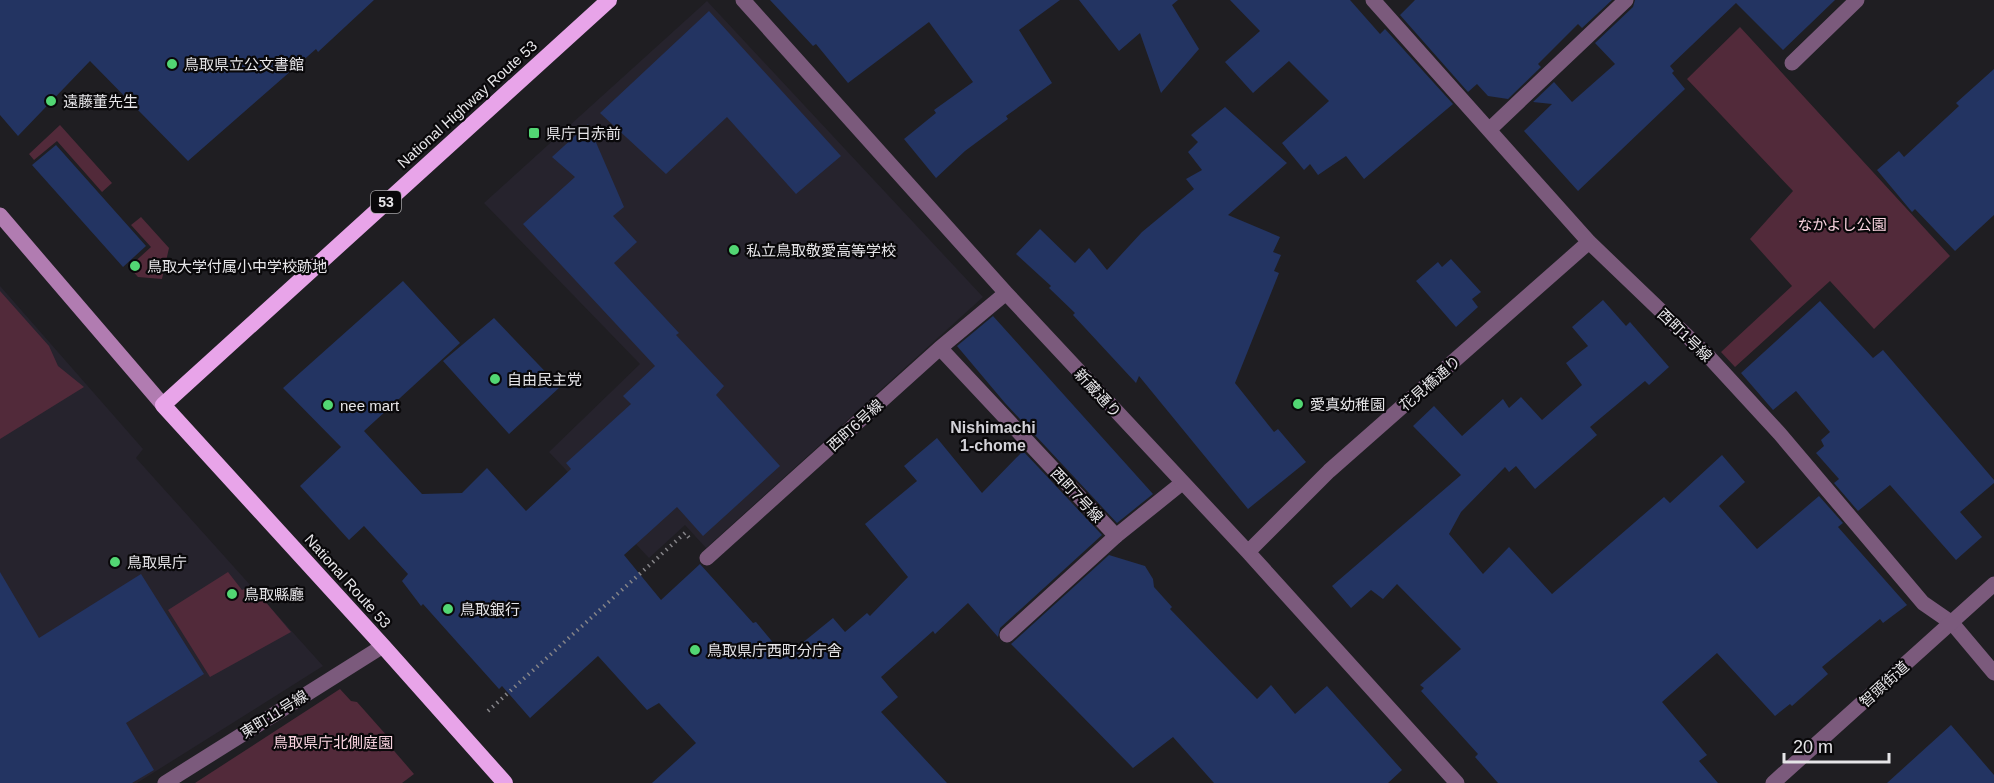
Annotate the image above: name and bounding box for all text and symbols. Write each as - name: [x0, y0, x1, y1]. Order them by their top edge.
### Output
- street label: National Highway Route 53: [394, 37, 540, 171]
- place label: 鳥取県立公文書館: [184, 56, 304, 73]
- marker: 鳥取県立公文書館: [165, 57, 179, 71]
- place label: 遠藤董先生: [63, 93, 138, 110]
- marker: 遠藤董先生: [44, 94, 58, 108]
- place label: 県庁日赤前: [546, 125, 621, 142]
- marker: 県庁日赤前: [527, 126, 541, 140]
- road number: 53: [371, 191, 401, 213]
- park label: なかよし公園: [1797, 216, 1887, 233]
- place label: 私立鳥取敬愛高等学校: [746, 242, 896, 259]
- marker: 私立鳥取敬愛高等学校: [727, 243, 741, 257]
- place label: 鳥取大学付属小中学校跡地: [147, 258, 327, 275]
- marker: 鳥取大学付属小中学校跡地: [128, 259, 142, 273]
- street label: 西町1号線: [1655, 305, 1715, 365]
- street label: 花見橋通り: [1396, 352, 1464, 414]
- street label: 新蔵通り: [1071, 365, 1125, 421]
- place label: 自由民主党: [507, 371, 582, 388]
- marker: 自由民主党: [488, 372, 502, 386]
- street label: 西町6号線: [824, 396, 886, 454]
- place label: 愛真幼稚園: [1310, 396, 1385, 413]
- place label: nee mart: [340, 397, 400, 414]
- marker: 愛真幼稚園: [1291, 397, 1305, 411]
- marker: nee mart: [321, 398, 335, 412]
- district label: Nishimachi 1-chome: [950, 419, 1036, 454]
- street label: 西町7号線: [1047, 464, 1107, 526]
- street label: National Route 53: [302, 531, 394, 631]
- place label: 鳥取県庁: [127, 554, 187, 571]
- marker: 鳥取県庁: [108, 555, 122, 569]
- place label: 鳥取縣廳: [244, 586, 304, 603]
- marker: 鳥取縣廳: [225, 587, 239, 601]
- place label: 鳥取銀行: [460, 601, 520, 618]
- marker: 鳥取銀行: [441, 602, 455, 616]
- place label: 鳥取県庁西町分庁舎: [707, 642, 842, 659]
- marker: 鳥取県庁西町分庁舎: [688, 643, 702, 657]
- street label: 智頭街道: [1856, 658, 1912, 710]
- street label: 東町11号線: [237, 687, 311, 741]
- scale bar: [1784, 726, 1889, 764]
- park label: 鳥取県庁北側庭園: [273, 734, 393, 751]
- text: 20 m: [1793, 737, 1833, 757]

